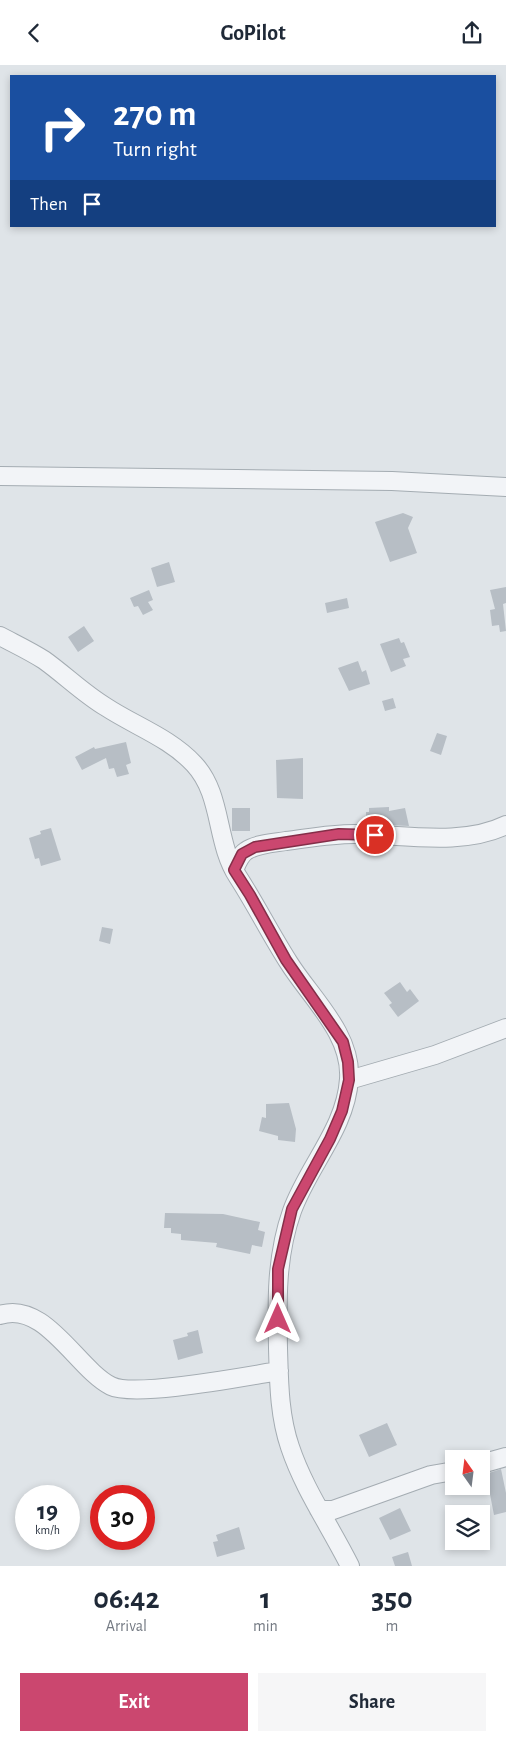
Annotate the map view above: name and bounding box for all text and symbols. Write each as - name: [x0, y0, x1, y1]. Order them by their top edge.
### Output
- icon: back: [20, 19, 48, 47]
- icon: share: [458, 19, 486, 47]
- text: GoPilot: [220, 22, 286, 44]
- icon: right: [30, 95, 95, 160]
- text: 270 m: [113, 97, 196, 132]
- text: Turn right: [113, 138, 197, 160]
- icon: arrive: [78, 190, 106, 218]
- text: Then: [30, 195, 68, 214]
- pin: [354, 814, 396, 856]
- icon: arrive: [361, 821, 389, 849]
- position arrow: [251, 1292, 303, 1344]
- north arrow: [445, 1450, 490, 1495]
- map controls: [445, 1450, 490, 1550]
- speed limit sign: 30: [90, 1485, 155, 1550]
- text: 19: [37, 1499, 58, 1524]
- button: layers: [445, 1505, 490, 1550]
- text: km/h: [35, 1524, 60, 1536]
- text: 06:42: [93, 1584, 160, 1614]
- text: 1: [260, 1584, 271, 1614]
- text: 350: [371, 1584, 413, 1614]
- text: Arrival: [106, 1618, 147, 1634]
- text: min: [253, 1618, 278, 1634]
- text: m: [386, 1618, 398, 1634]
- button: Exit: [20, 1673, 248, 1731]
- button: Share: [258, 1673, 486, 1731]

